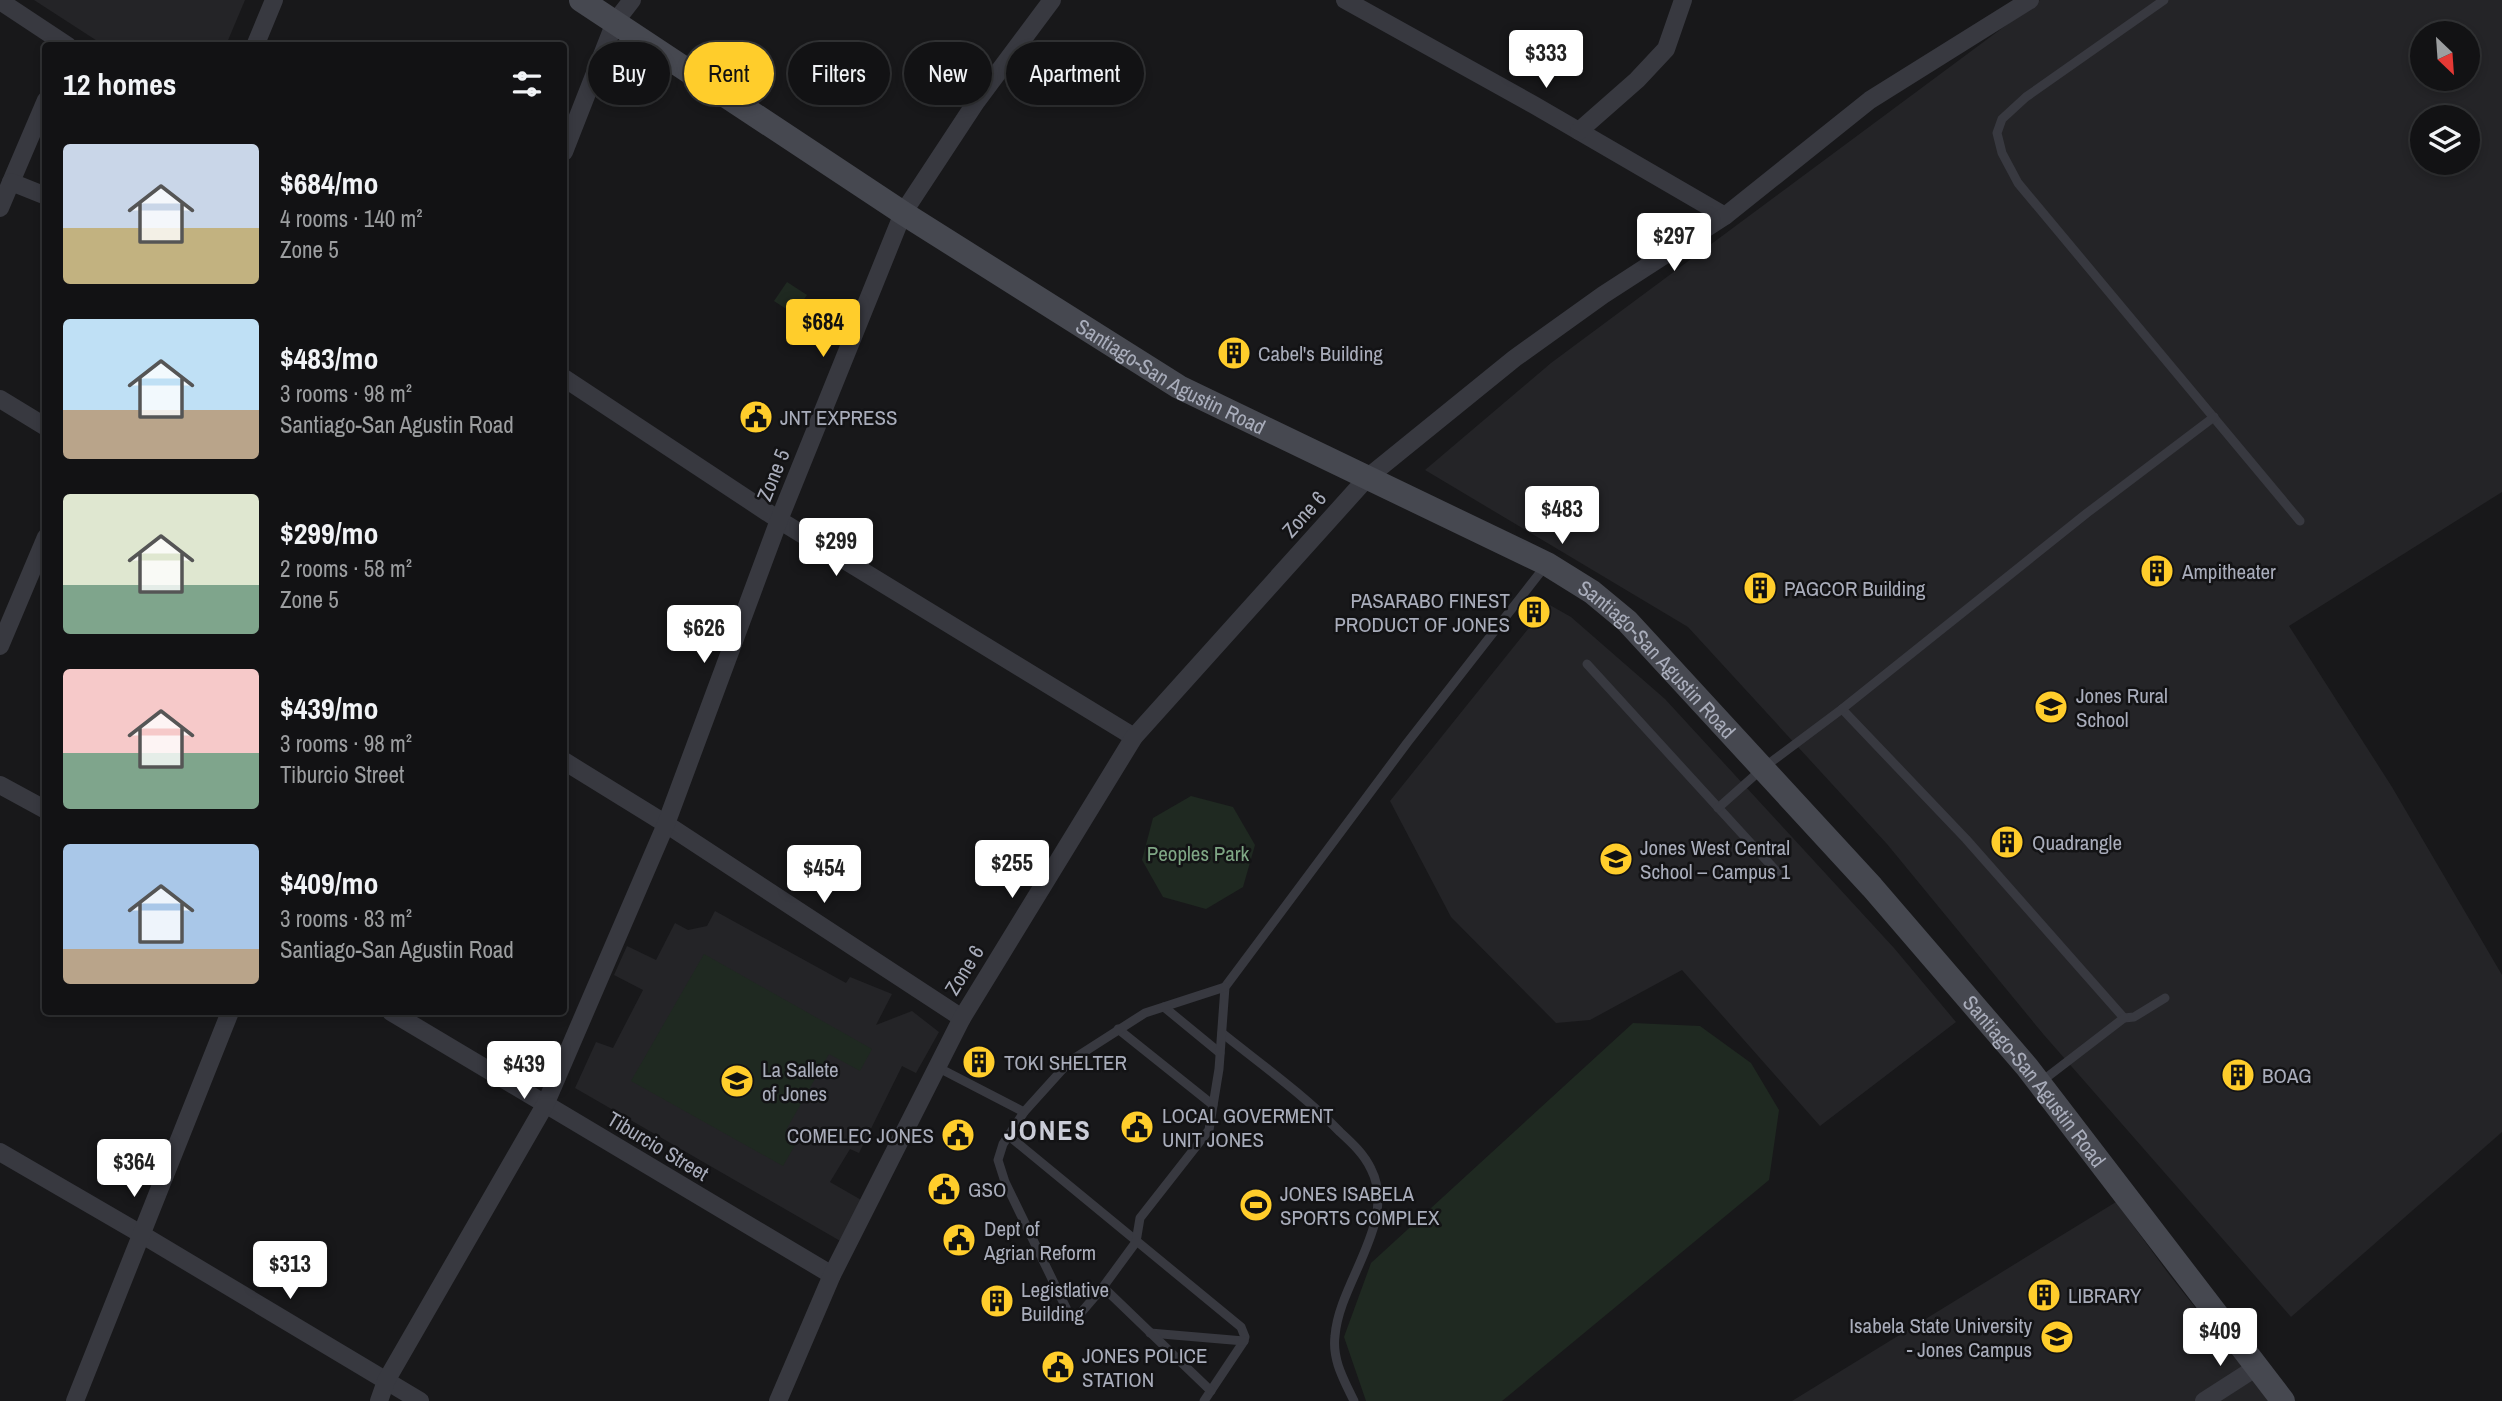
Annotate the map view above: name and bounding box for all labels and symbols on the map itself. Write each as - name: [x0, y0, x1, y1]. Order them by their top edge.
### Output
- north arrow: [2410, 21, 2480, 91]
- pin: $333: [1505, 31, 1587, 90]
- pin: $297: [1633, 214, 1715, 273]
- pin: $684: [782, 300, 864, 359]
- street label: Santiago-San Agustin Road: [1070, 311, 1270, 441]
- building icon: Cabel's Building: [1215, 334, 1253, 372]
- place label: Cabel's Building: [1258, 339, 1383, 368]
- public building icon: JNT EXPRESS: [737, 398, 775, 436]
- place label: JNT EXPRESS: [780, 403, 897, 432]
- street label: Zone 5: [750, 445, 796, 505]
- street label: Zone 6: [1275, 484, 1333, 544]
- pin: $483: [1521, 486, 1603, 546]
- pin: $299: [795, 518, 877, 578]
- building icon: Ampitheater: [2138, 552, 2176, 590]
- place label: Ampitheater: [2181, 557, 2276, 586]
- building icon: PAGCOR Building: [1741, 569, 1779, 607]
- street label: Santiago-San Agustin Road: [1573, 573, 1742, 745]
- place label: PAGCOR Building: [1784, 574, 1926, 603]
- place label: PASARABO FINEST PRODUCT OF JONES: [1334, 586, 1510, 639]
- building icon: PASARABO FINEST PRODUCT OF JONES: [1515, 593, 1553, 631]
- pin: $626: [663, 606, 745, 665]
- place label: Jones Rural School: [2076, 681, 2168, 734]
- school or university icon: Jones Rural School: [2032, 688, 2070, 726]
- building icon: Quadrangle: [1988, 823, 2026, 861]
- place label: Quadrangle: [2032, 828, 2122, 857]
- place label: Jones West Central School – Campus 1: [1640, 833, 1791, 886]
- park label: Peoples Park: [1147, 839, 1250, 868]
- school or university icon: Jones West Central School – Campus 1: [1597, 840, 1635, 878]
- pin: $255: [971, 841, 1053, 900]
- pin: $454: [783, 846, 865, 905]
- street label: Zone 6: [937, 940, 991, 1000]
- street label: Santiago-San Agustin Road: [1957, 988, 2113, 1173]
- pin: $439: [483, 1042, 565, 1101]
- building icon: TOKI SHELTER: [960, 1043, 998, 1081]
- place label: TOKI SHELTER: [1004, 1048, 1127, 1077]
- place label: La Sallete of Jones: [762, 1055, 839, 1108]
- building icon: BOAG: [2219, 1056, 2257, 1094]
- place label: BOAG: [2262, 1061, 2312, 1090]
- school or university icon: La Sallete of Jones: [718, 1062, 756, 1100]
- place label: LOCAL GOVERMENT UNIT JONES: [1162, 1101, 1334, 1154]
- street label: Tiburcio Street: [602, 1104, 714, 1188]
- public building icon: LOCAL GOVERMENT UNIT JONES: [1118, 1108, 1156, 1146]
- district label: JONES: [1004, 1111, 1092, 1149]
- public building icon: COMELEC JONES: [939, 1116, 977, 1154]
- place label: COMELEC JONES: [787, 1121, 934, 1150]
- pin: $364: [93, 1140, 175, 1199]
- public building icon: GSO: [925, 1170, 963, 1208]
- place label: GSO: [968, 1175, 1006, 1204]
- place label: JONES ISABELA SPORTS COMPLEX: [1280, 1179, 1440, 1232]
- sports icon: JONES ISABELA SPORTS COMPLEX: [1237, 1186, 1275, 1224]
- place label: Dept of Agrian Reform: [983, 1214, 1096, 1267]
- public building icon: Dept of Agrian Reform: [940, 1221, 978, 1259]
- pin: $313: [249, 1242, 331, 1301]
- place label: Legistlative Building: [1021, 1275, 1109, 1328]
- building icon: LIBRARY: [2025, 1276, 2063, 1314]
- place label: LIBRARY: [2068, 1281, 2142, 1310]
- building icon: Legistlative Building: [978, 1282, 1016, 1320]
- pin: $409: [2179, 1308, 2261, 1368]
- place label: Isabela State University - Jones Campus: [1849, 1311, 2032, 1364]
- school or university icon: Isabela State University - Jones Campus: [2038, 1318, 2076, 1356]
- place label: JONES POLICE STATION: [1082, 1341, 1207, 1394]
- public building icon: JONES POLICE STATION: [1039, 1348, 1077, 1386]

